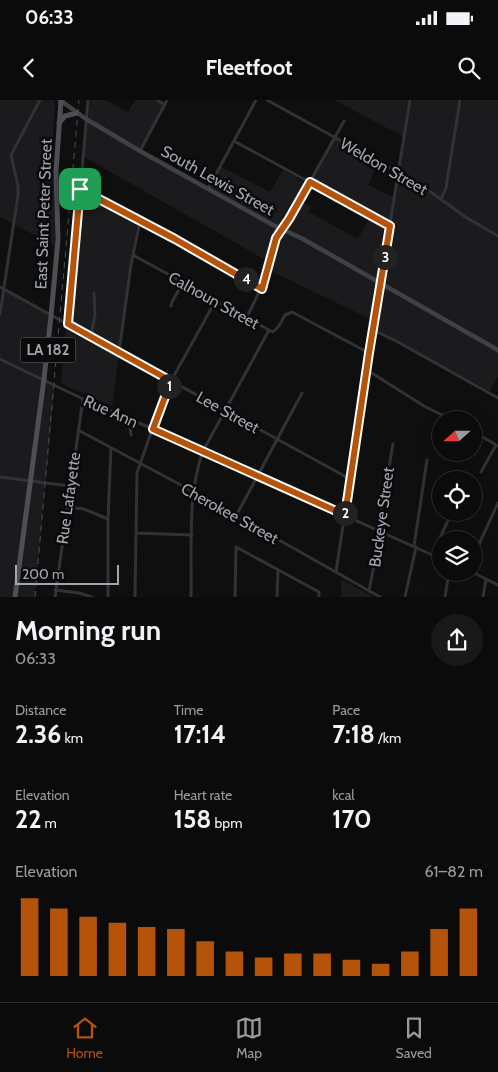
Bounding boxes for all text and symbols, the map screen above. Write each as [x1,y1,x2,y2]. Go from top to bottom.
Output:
text: 06:33 [25,6,74,29]
icon: back [15,54,43,82]
text: Fleetfoot [205,54,293,81]
icon: search [455,54,483,82]
street label: Weldon Street [337,134,431,199]
street label: East Saint Peter Street [31,138,56,290]
street label: South Lewis Street [158,141,278,220]
pin [59,168,101,210]
icon: arrive [66,175,94,203]
pin: 3 [372,244,398,270]
text: 3 [382,248,389,266]
pin: 4 [234,266,258,292]
street label: Calhoun Street [165,268,263,333]
text: 4 [242,270,251,288]
road number: LA 182 [20,338,76,362]
pin: 1 [156,374,182,398]
text: 1 [167,377,172,395]
street label: Lee Street [193,387,263,438]
street label: Rue Ann [81,391,141,432]
north arrow [432,411,482,461]
map controls [432,411,482,581]
street label: Rue Lafayette [53,451,84,545]
street label: Buckeye Street [365,465,398,568]
button: locate [432,471,482,521]
street label: Cherokee Street [178,479,282,548]
pin: 2 [332,500,358,526]
text: 2 [342,504,349,522]
button: layers [432,531,482,581]
scale bar [15,562,119,585]
text: 200 m [22,565,64,583]
text: Morning run [15,613,161,647]
button: share [431,614,483,666]
text: 06:33 [15,649,56,668]
text: Distance [15,701,67,719]
text: Time [174,701,203,719]
text: Pace [332,701,360,719]
text: 2.36 [15,719,61,749]
text: 17:14 [174,719,226,749]
text: 7:18 [332,719,375,749]
text: km [61,729,83,747]
text: /km [375,729,401,747]
text: Elevation [15,786,70,804]
text: Heart rate [174,786,232,804]
text: kcal [332,786,355,804]
text: 22 [15,804,41,834]
text: 158 [174,804,211,834]
text: 170 [332,804,372,834]
text: m [41,814,57,832]
text: bpm [211,814,242,832]
text: Elevation [15,862,78,881]
text: 61–82 m [424,862,483,881]
tab: Home [66,1014,103,1062]
tab: Map [235,1014,263,1062]
tab: Saved [396,1014,432,1062]

